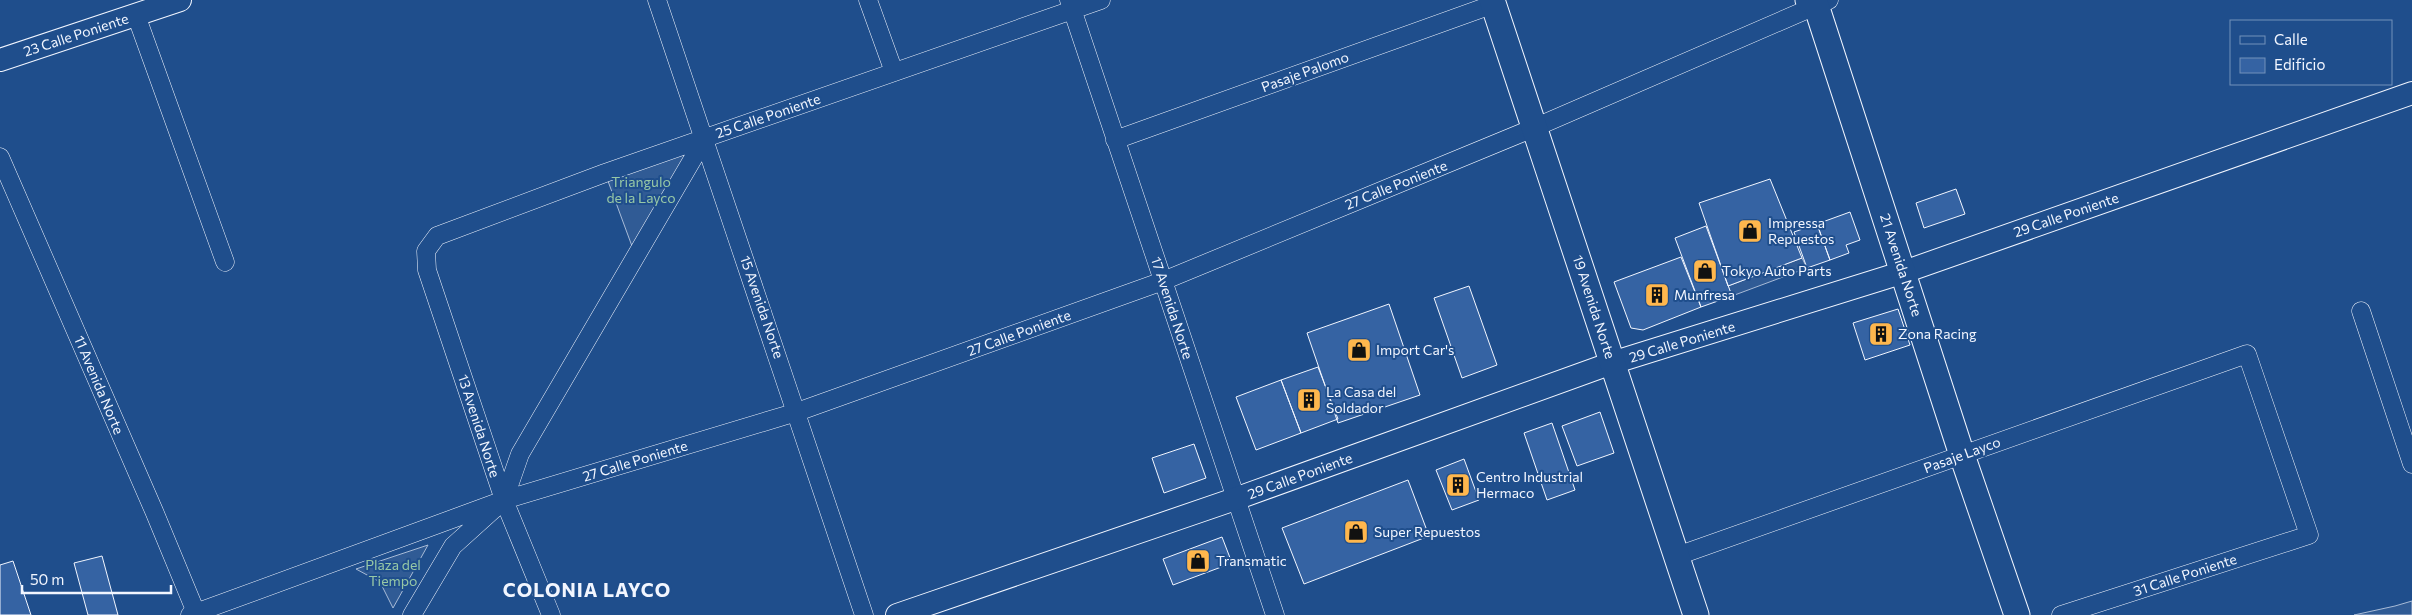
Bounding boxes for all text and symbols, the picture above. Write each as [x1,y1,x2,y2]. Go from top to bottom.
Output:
street label: 23 Calle Poniente [21,10,131,60]
legend [2230,20,2392,85]
text: Calle [2274,30,2308,48]
street label: Pasaje Palomo [1259,48,1351,95]
text: Edificio [2274,55,2325,73]
street label: 25 Calle Poniente [713,90,822,141]
street label: 27 Calle Poniente [1342,156,1449,213]
park label: Triangulo de la Layco [606,173,676,206]
street label: 29 Calle Poniente [2011,189,2121,240]
street label: 21 Avenida Norte [1877,211,1926,318]
place label: Impressa Repuestos [1768,214,1834,247]
shop icon: Impressa Repuestos [1737,218,1763,244]
street label: 15 Avenida Norte [737,253,788,360]
street label: 19 Avenida Norte [1570,253,1619,361]
street label: 17 Avenida Norte [1148,254,1197,361]
shop icon: Tokyo Auto Parts [1692,258,1718,284]
place label: Tokyo Auto Parts [1722,262,1832,279]
building icon: Munfresa [1644,282,1670,308]
place label: Munfresa [1674,286,1735,303]
street label: 27 Calle Poniente [965,306,1073,359]
street label: 29 Calle Poniente [1627,317,1737,366]
building icon: Zona Racing [1868,321,1894,347]
place label: Zona Racing [1898,325,1977,342]
street label: 11 Avenida Norte [71,333,128,437]
shop icon: Import Car's [1346,337,1372,363]
place label: Import Car's [1376,341,1455,358]
street label: 13 Avenida Norte [455,372,504,480]
place label: La Casa del Soldador [1326,383,1396,416]
building icon: La Casa del Soldador [1296,387,1322,413]
street label: Pasaje Layco [1921,433,2003,476]
street label: 27 Calle Poniente [580,436,689,485]
street label: 29 Calle Poniente [1245,449,1354,502]
place label: Centro Industrial Hermaco [1476,468,1583,501]
building icon: Centro Industrial Hermaco [1445,472,1471,498]
shop icon: Super Repuestos [1343,519,1369,545]
place label: Super Repuestos [1374,523,1480,540]
shop icon: Transmatic [1185,548,1211,574]
street label: 31 Calle Poniente [2131,550,2239,599]
place label: Transmatic [1216,552,1287,569]
park label: Plaza del Tiempo [365,556,421,589]
scale bar [22,562,171,594]
text: 50 m [30,570,64,588]
district label: COLONIA LAYCO [503,578,671,601]

